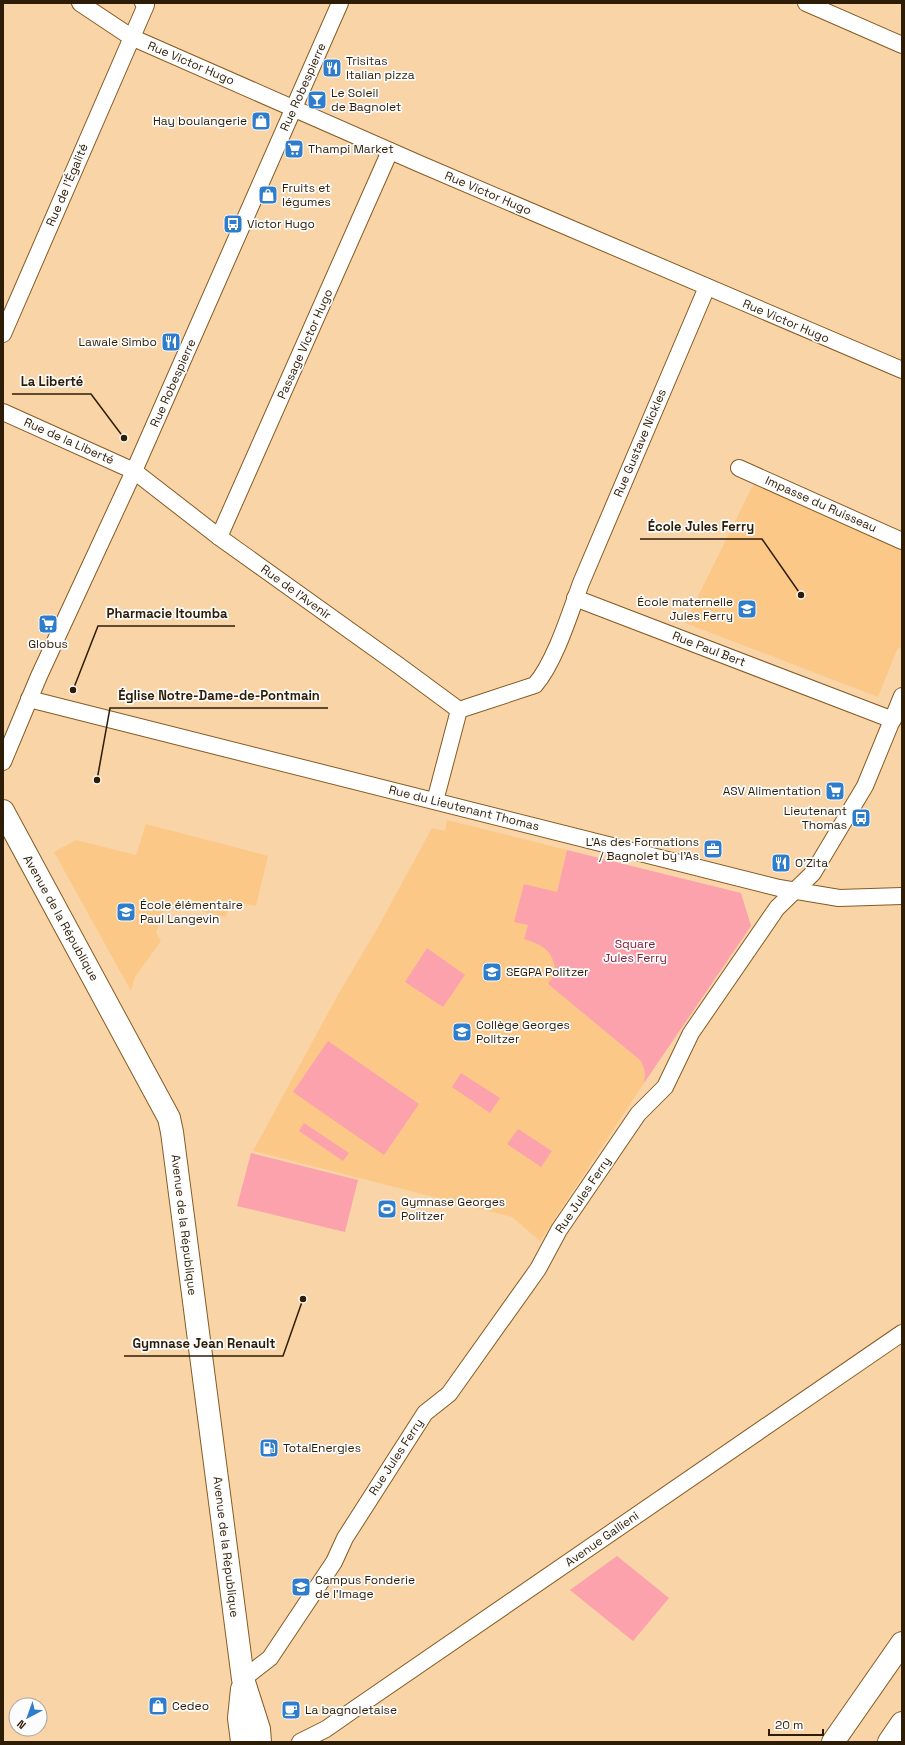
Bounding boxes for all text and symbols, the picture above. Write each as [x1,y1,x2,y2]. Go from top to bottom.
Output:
street label: Rue Victor Hugo [145,37,237,89]
street label: Rue Robespierre [276,40,330,134]
place label: Trisitas Italian pizza [346,53,415,83]
restaurant icon: Trisitas Italian pizza [321,57,343,79]
place label: Le Soleil de Bagnolet [331,85,401,115]
bar icon: Le Soleil de Bagnolet [306,89,328,111]
shop icon: Hay boulangerie [250,110,272,132]
place label: Hay boulangerie [153,113,247,129]
supermarket icon: Thampi Market [283,138,305,160]
street label: Rue de l'Égalité [42,141,92,229]
place label: Thampi Market [308,141,394,157]
street label: Rue Victor Hugo [442,167,534,219]
place label: Fruits et légumes [282,180,331,210]
shop icon: Fruits et légumes [257,184,279,206]
bus stop icon: Victor Hugo [222,213,244,235]
place label: Victor Hugo [247,216,315,232]
street label: Passage Victor Hugo [273,286,337,402]
street label: Rue Victor Hugo [740,295,832,347]
restaurant icon: Lawale Simbo [160,331,182,353]
place label: Lawale Simbo [78,334,157,350]
street label: Rue Robespierre [146,336,200,430]
callout: La Liberté [12,369,91,394]
text: La Liberté [21,373,83,390]
street label: Rue Gustave Nickles [610,387,670,499]
street label: Rue de la Liberté [21,414,117,468]
street label: Impasse du Ruisseau [763,472,879,536]
callout: École Jules Ferry [640,514,762,539]
text: École Jules Ferry [648,518,754,535]
street label: Rue de l'Avenir [258,561,335,623]
place label: École maternelle Jules Ferry [637,594,733,624]
school or university icon: École maternelle Jules Ferry [736,598,758,620]
callout: Pharmacie Itoumba [98,601,235,626]
text: Pharmacie Itoumba [107,605,228,622]
supermarket icon: Globus [37,613,59,635]
street label: Rue Paul Bert [670,628,748,670]
place label: Globus [28,636,68,652]
callout: Église Notre-Dame-de-Pontmain [110,683,328,708]
text: Église Notre-Dame-de-Pontmain [118,687,320,704]
supermarket icon: ASV Alimentation [824,780,846,802]
street label: Rue du Lieutenant Thomas [387,782,541,834]
place label: ASV Alimentation [723,783,821,799]
place label: Lieutenant Thomas [784,803,847,833]
bus stop icon: Lieutenant Thomas [850,807,872,829]
place label: L'As des Formations / Bagnolet by l'As [586,834,699,864]
office icon: L'As des Formations / Bagnolet by l'As [702,838,724,860]
street label: Avenue de la République [20,852,102,984]
restaurant icon: O'Zita [770,852,792,874]
place label: O'Zita [795,855,828,871]
place label: École élémentaire Paul Langevin [140,897,243,927]
school or university icon: École élémentaire Paul Langevin [115,901,137,923]
park label: Square Jules Ferry [603,936,667,966]
school or university icon: SEGPA Politzer [481,961,503,983]
place label: SEGPA Politzer [506,964,589,980]
place label: Collège Georges Politzer [476,1017,570,1047]
school or university icon: Collège Georges Politzer [451,1021,473,1043]
street label: Avenue de la République [167,1154,201,1296]
street label: Rue Jules Ferry [552,1154,614,1236]
place label: Gymnase Georges Politzer [401,1194,505,1224]
sports icon: Gymnase Georges Politzer [376,1198,398,1220]
callout: Gymnase Jean Renault [124,1331,283,1356]
text: Gymnase Jean Renault [132,1335,276,1352]
street label: Rue Jules Ferry [365,1415,427,1499]
fuel station icon: TotalEnergies [258,1437,280,1459]
place label: TotalEnergies [283,1440,361,1456]
street label: Avenue de la République [209,1476,243,1618]
street label: Avenue Gallieni [562,1508,642,1570]
place label: Campus Fonderie de l'Image [315,1572,415,1602]
school or university icon: Campus Fonderie de l'Image [290,1576,312,1598]
shop icon: Cedeo [147,1695,169,1717]
north arrow [8,1697,48,1737]
place label: Cedeo [172,1698,209,1714]
cafe icon: La bagnoletaise [280,1699,302,1721]
place label: La bagnoletaise [305,1702,397,1718]
scale bar [769,1711,823,1737]
text: N [14,1717,29,1732]
text: 20 m [775,1717,803,1733]

